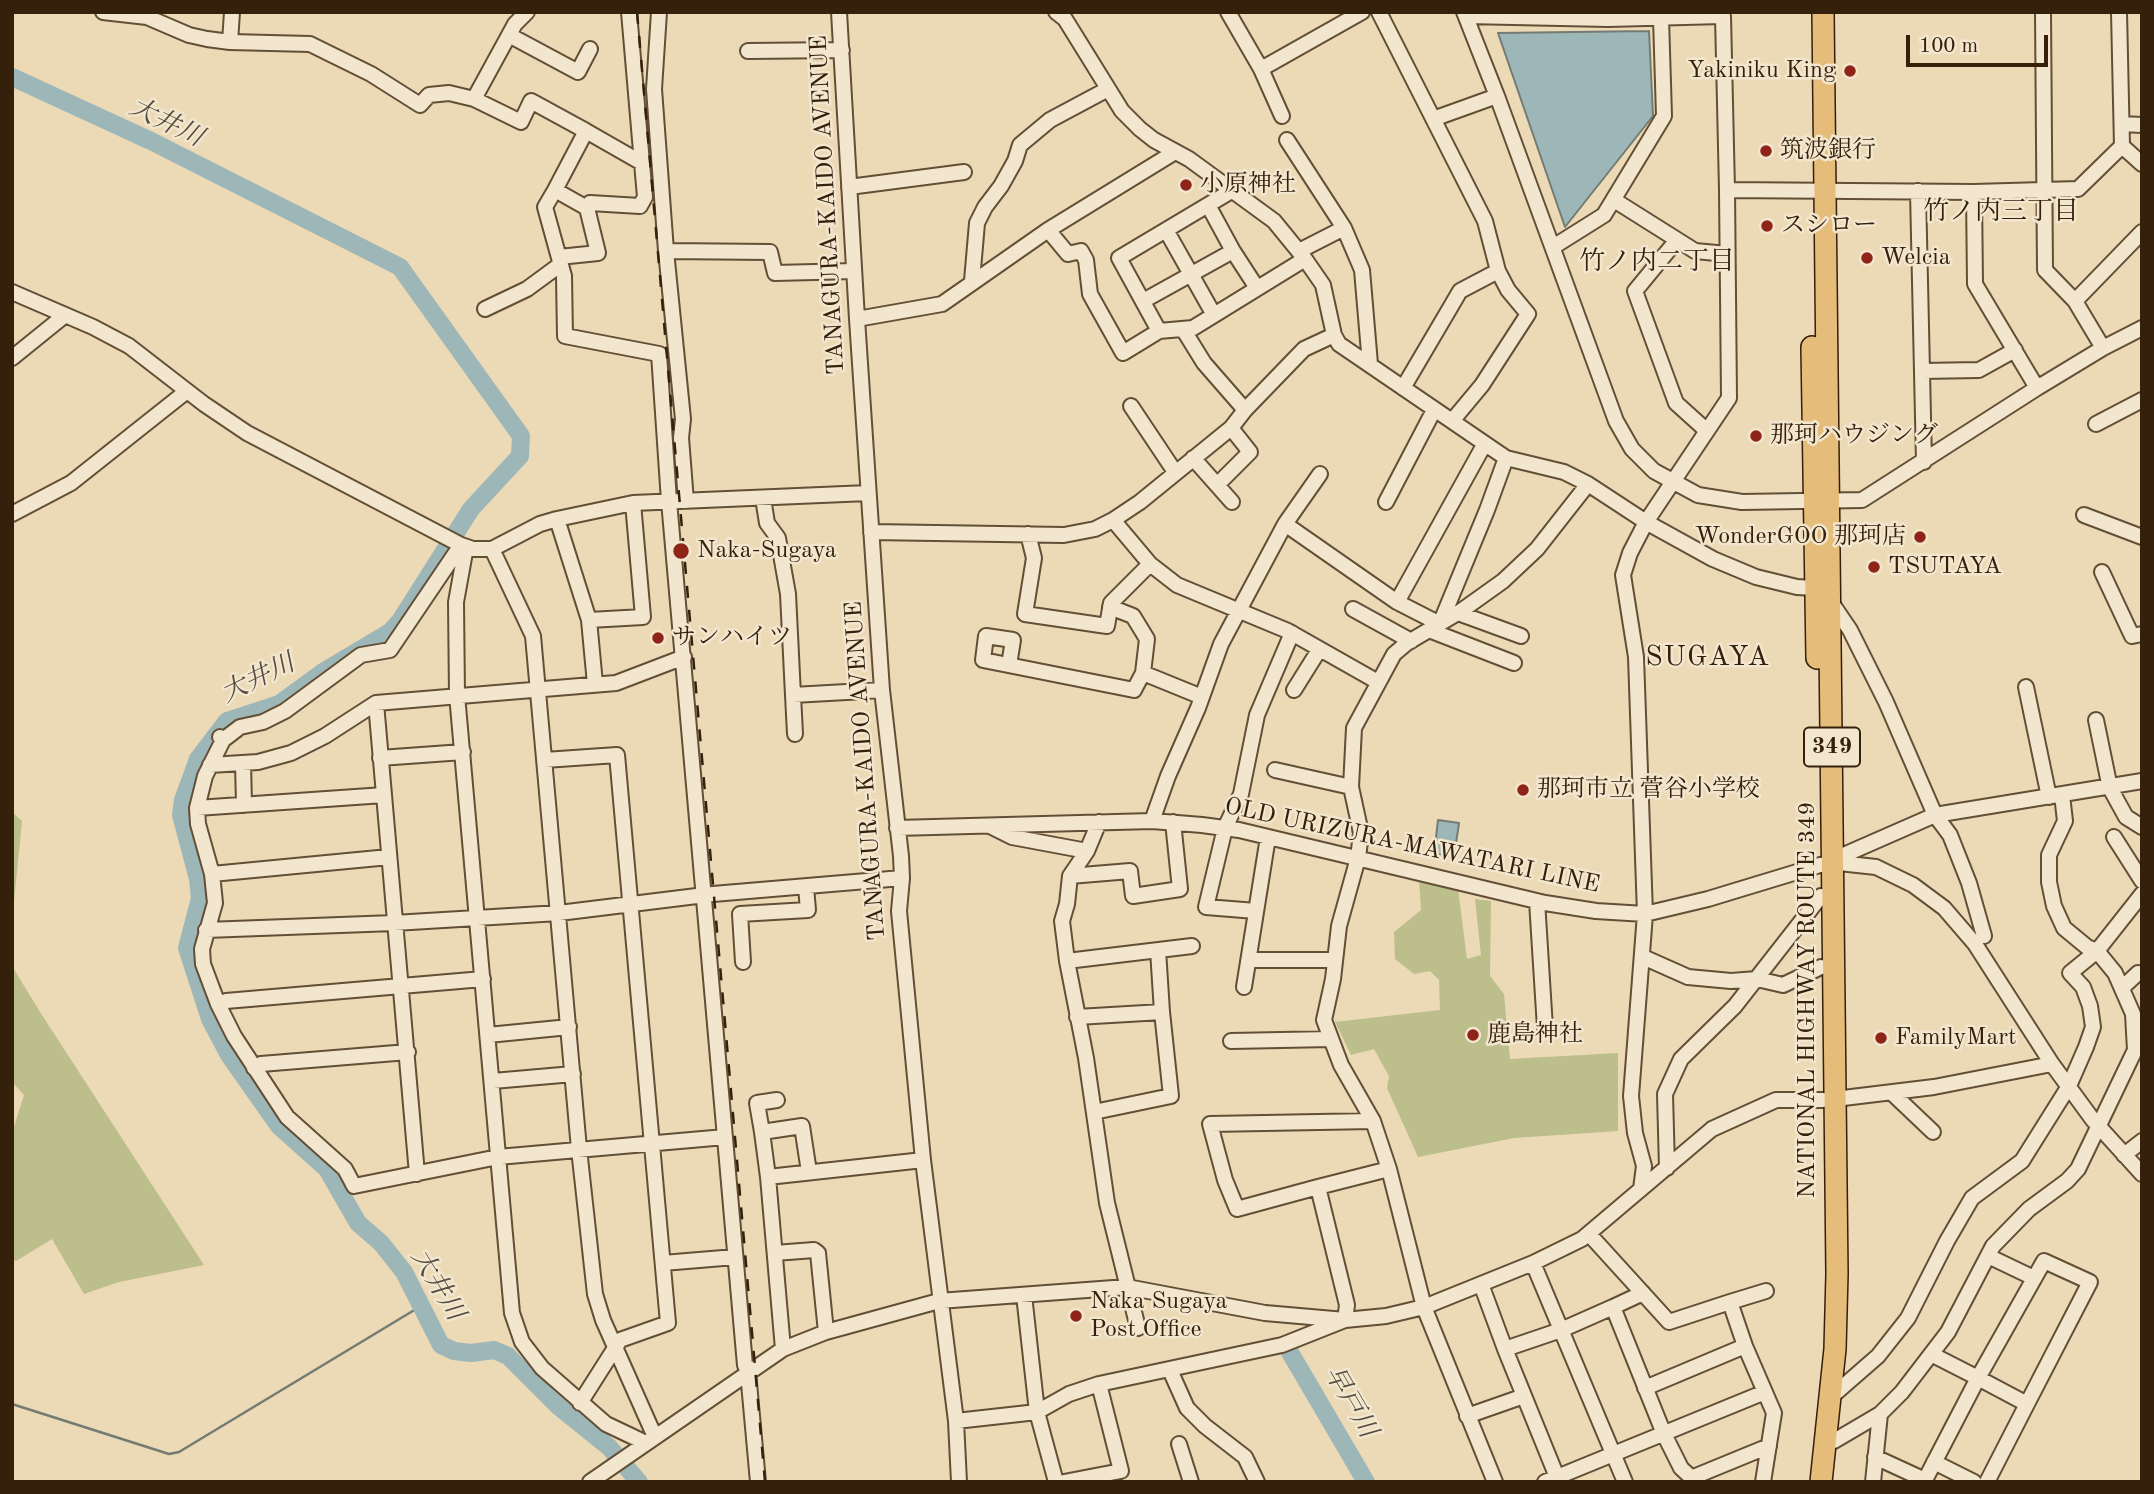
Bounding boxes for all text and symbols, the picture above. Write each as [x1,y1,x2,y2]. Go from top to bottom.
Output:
scale bar [1909,21,2051,65]
street label: TANAGURA-KAIDO AVENUE [805,34,851,376]
text: 100 m [1919,36,1978,57]
place label: Yakiniku King [1687,57,1836,85]
marker: Yakiniku King [1842,63,1858,79]
water label: 大井川 [124,92,208,154]
place label: 筑波銀行 [1780,137,1876,165]
marker: 筑波銀行 [1758,143,1774,159]
place label: 小原神社 [1200,171,1296,199]
marker: 小原神社 [1178,177,1194,193]
district label: 竹ノ内三丁目 [1923,196,2079,228]
place label: スシロー [1781,212,1877,240]
marker: スシロー [1759,218,1775,234]
place label: Welcia [1881,244,1951,272]
district label: 竹ノ内二丁目 [1579,246,1735,278]
marker: Welcia [1859,250,1875,266]
place label: 那珂ハウジング [1770,422,1938,450]
marker: 那珂ハウジング [1748,428,1764,444]
place label: WonderGOO 那珂店 [1695,523,1906,551]
marker: WonderGOO 那珂店 [1912,529,1928,545]
place label: Naka-Sugaya [697,537,836,565]
marker: Naka-Sugaya [671,541,691,561]
place label: TSUTAYA [1888,553,2002,581]
marker: TSUTAYA [1866,559,1882,575]
street label: TANAGURA-KAIDO AVENUE [840,600,892,942]
place label: サンハイツ [672,624,792,652]
marker: サンハイツ [650,630,666,646]
district label: SUGAYA [1646,641,1770,675]
water label: 大井川 [216,648,300,710]
road number: 349 [1804,727,1860,766]
place label: 那珂市立 菅谷小学校 [1537,776,1760,804]
marker: 那珂市立 菅谷小学校 [1515,782,1531,798]
street label: OLD URIZURA-MAWATARI LINE [1222,792,1602,900]
street label: NATIONAL HIGHWAY ROUTE 349 [1794,802,1822,1198]
place label: 鹿島神社 [1487,1021,1583,1049]
place label: FamilyMart [1895,1024,2016,1052]
marker: 鹿島神社 [1465,1027,1481,1043]
marker: FamilyMart [1873,1030,1889,1046]
water label: 大井川 [404,1244,470,1326]
place label: Naka Sugaya Post Office [1090,1288,1227,1344]
marker: Naka Sugaya Post Office [1068,1308,1084,1324]
water label: 早戸川 [1317,1360,1383,1444]

